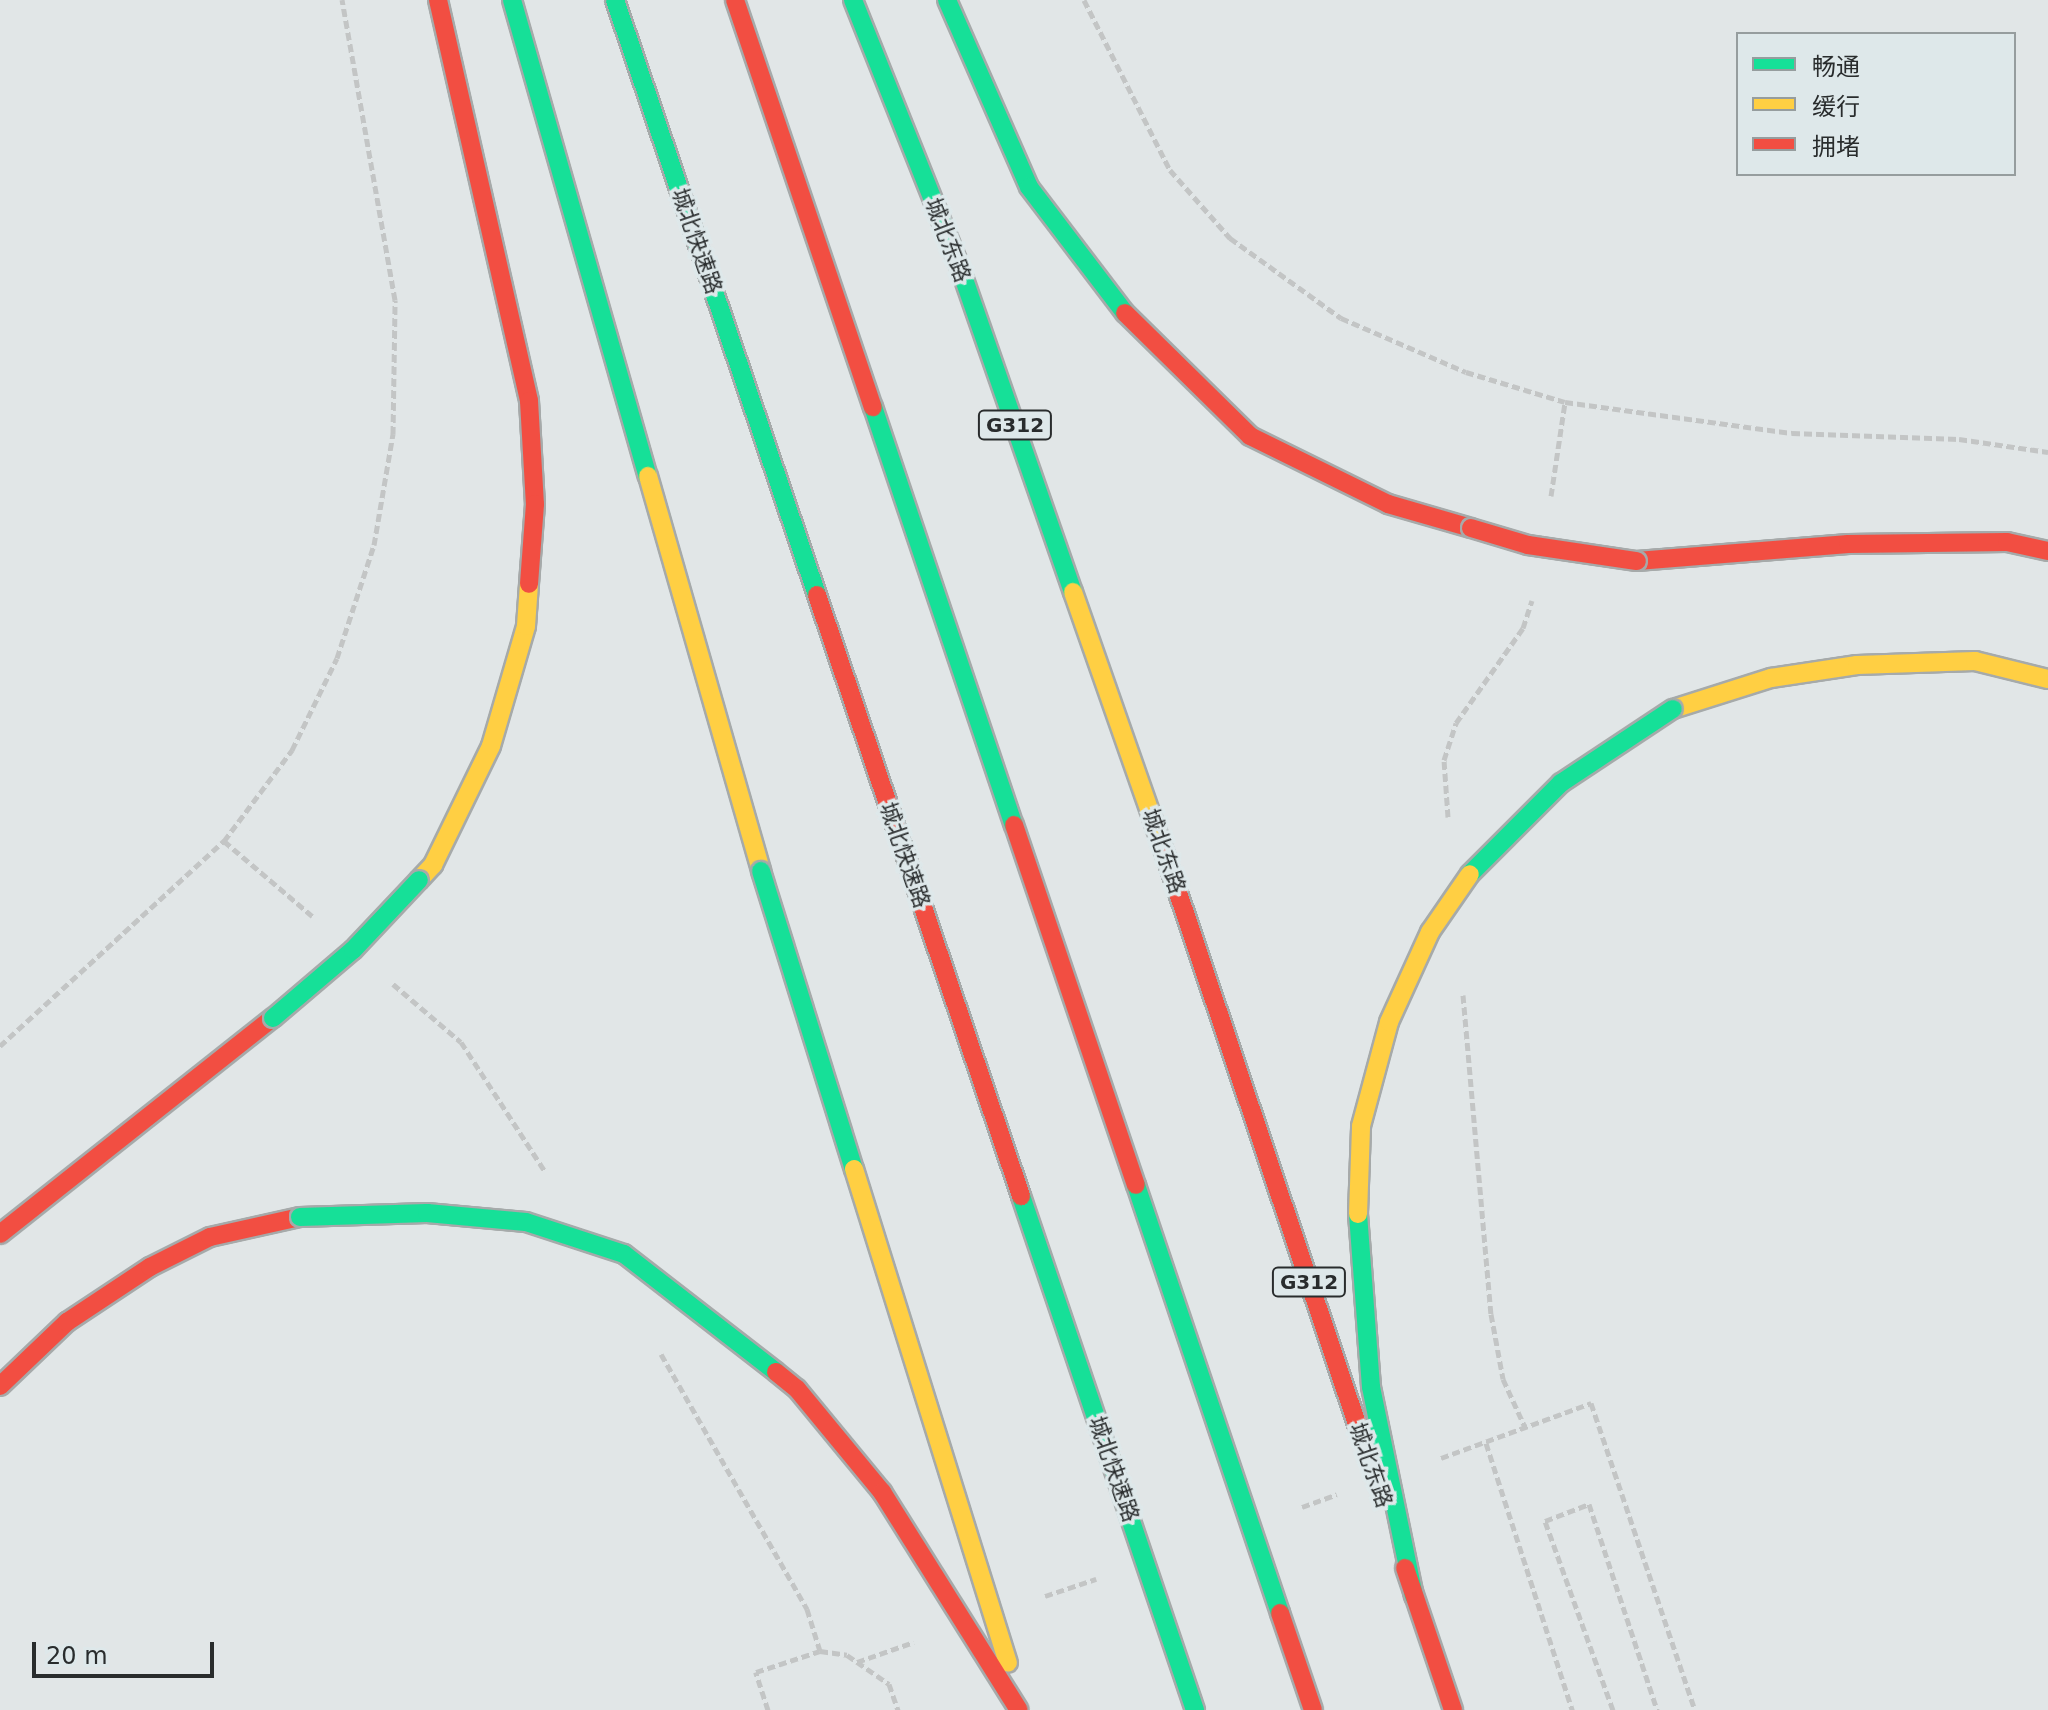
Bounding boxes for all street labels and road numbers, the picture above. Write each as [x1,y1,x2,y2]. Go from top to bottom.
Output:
street label: 城北快速路 [667,185,727,297]
street label: 城北东路 [920,194,976,286]
road number: G312 [977,409,1053,441]
street label: 城北快速路 [875,799,935,911]
street label: 城北东路 [1137,805,1191,897]
road number: G312 [1271,1266,1347,1298]
street label: 城北快速路 [1084,1413,1144,1525]
street label: 城北东路 [1344,1419,1398,1511]

